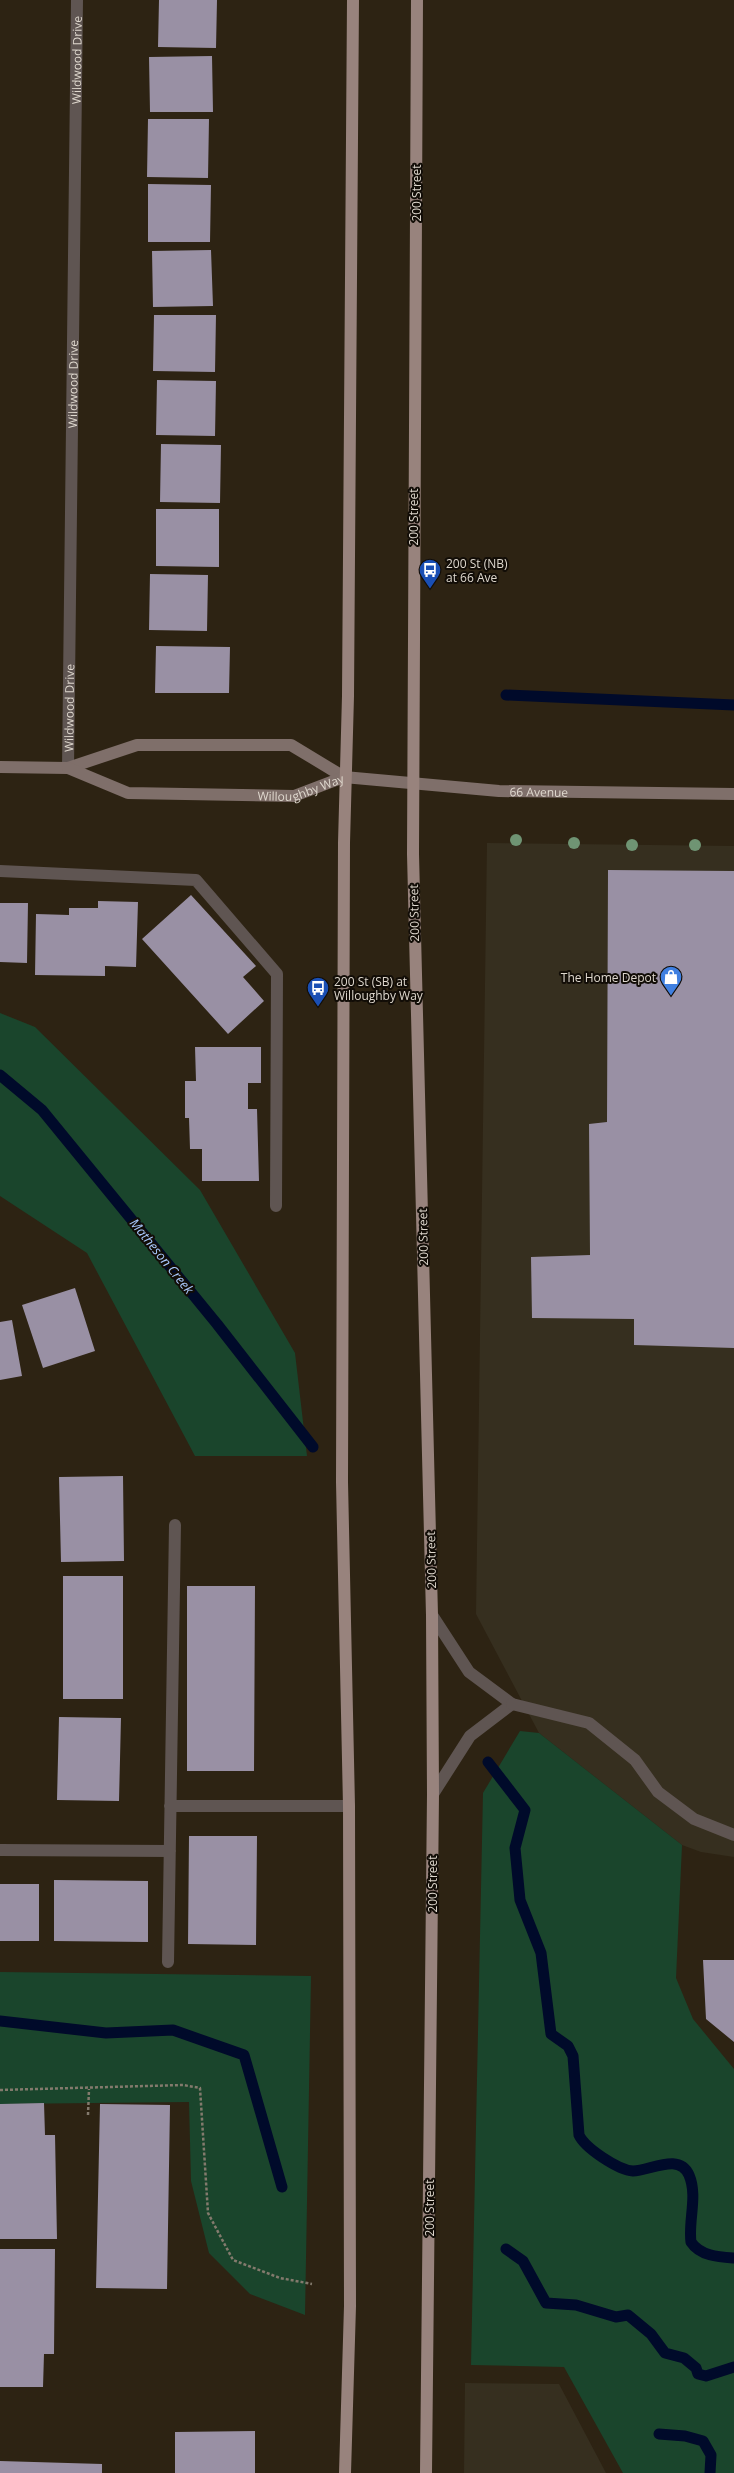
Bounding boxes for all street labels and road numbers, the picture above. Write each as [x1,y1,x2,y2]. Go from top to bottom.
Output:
street label: Wildwood Drive [67,16,85,104]
street label: 200 Street [408,164,425,222]
street label: Wildwood Drive [63,340,82,428]
street label: 200 Street [405,488,422,546]
street label: Wildwood Drive [60,664,78,752]
street label: Willoughby Way [257,769,347,805]
street label: 66 Avenue [509,783,569,800]
street label: 200 Street [405,884,423,942]
street label: 200 Street [414,1208,432,1266]
street label: 200 Street [422,1531,440,1589]
street label: 200 Street [424,1855,441,1913]
street label: 200 Street [421,2179,438,2237]

